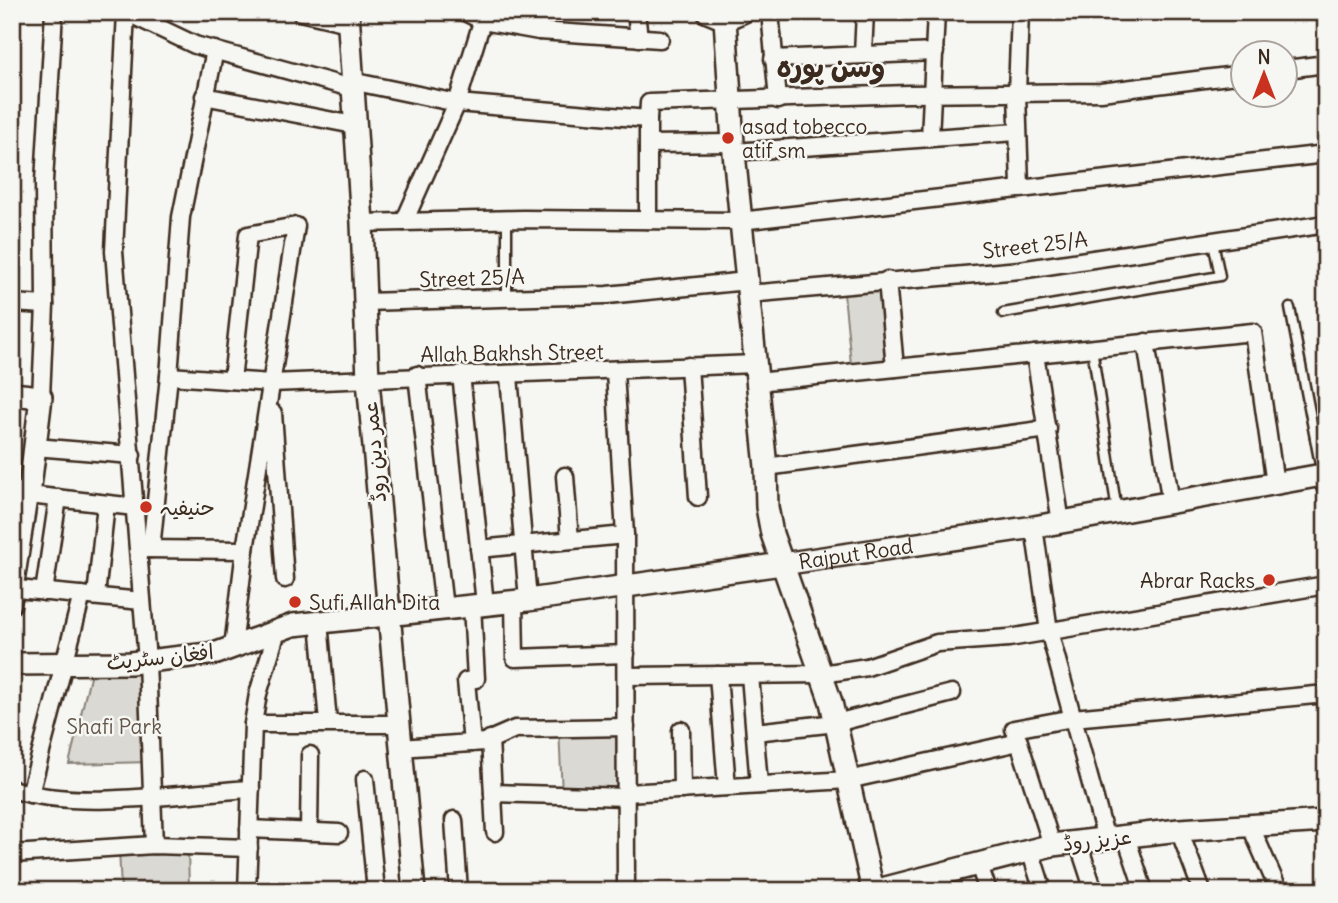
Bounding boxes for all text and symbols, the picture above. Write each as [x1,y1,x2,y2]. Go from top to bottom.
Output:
north arrow [1230,38,1300,108]
text: N [1257,45,1271,69]
district label: وسن پورہ [777,49,885,85]
place label: asad tobecco atif sm [742,113,867,164]
marker: asad tobecco atif sm [720,130,736,146]
street label: Street 25/A [981,225,1089,265]
street label: Street 25/A [419,263,525,293]
street label: Allah Bakhsh Street [420,338,604,368]
street label: عمر دین روڈ [356,400,392,504]
place label: حنیفیہ [160,494,215,521]
marker: حنیفیہ [138,499,154,515]
street label: Rajput Road [797,531,915,575]
place label: Abrar Racks [1140,567,1255,594]
marker: Abrar Racks [1261,572,1277,588]
place label: Sufi Allah Dita [309,589,440,616]
marker: Sufi Allah Dita [287,594,303,610]
street label: افغان سٹریٹ [105,638,215,676]
park label: Shafi Park [66,713,162,740]
street label: عزیز روڈ [1061,823,1133,857]

